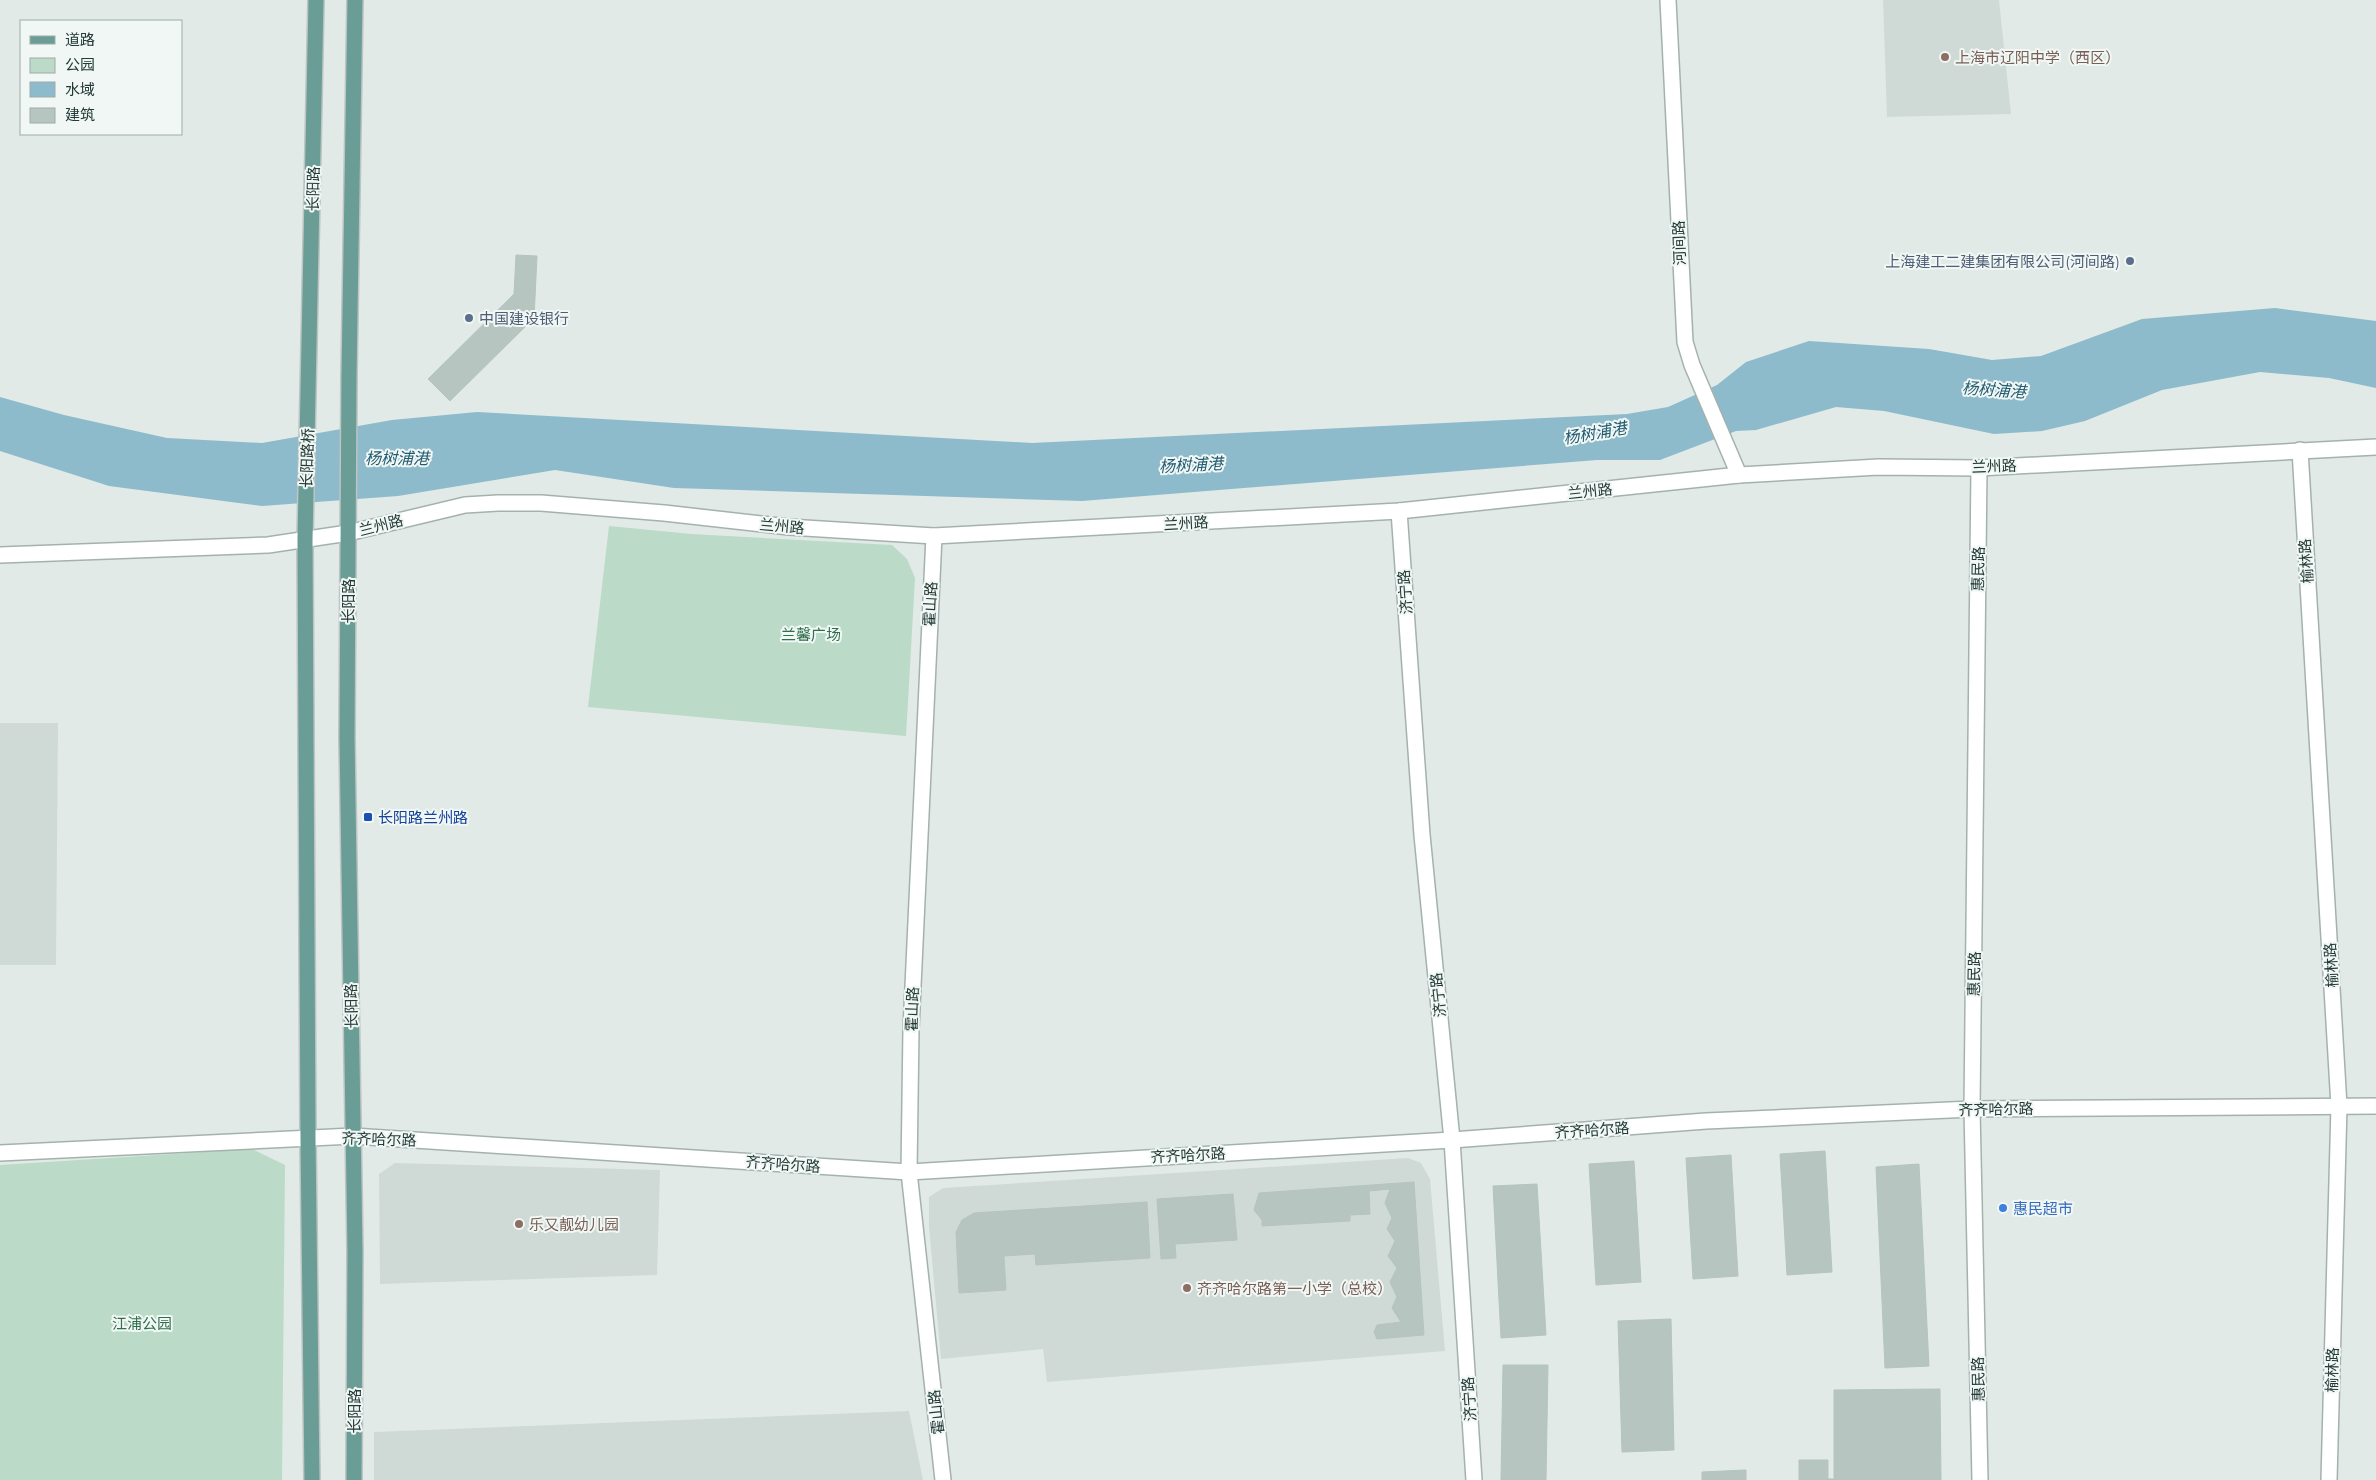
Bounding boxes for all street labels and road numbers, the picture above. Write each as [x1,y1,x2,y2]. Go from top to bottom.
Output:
street label: 长阳路 [303,166,323,212]
street label: 河间路 [1669,220,1689,266]
street label: 长阳路桥 [296,428,318,488]
street label: 兰州路 [1971,456,2017,476]
street label: 兰州路 [1567,479,1613,503]
street label: 兰州路 [357,510,405,540]
street label: 兰州路 [1163,512,1209,534]
street label: 兰州路 [759,515,805,537]
street label: 榆林路 [2295,538,2317,584]
street label: 惠民路 [1968,546,1988,592]
street label: 济宁路 [1394,569,1416,615]
street label: 长阳路 [339,578,358,624]
street label: 霍山路 [919,581,941,627]
street label: 榆林路 [2320,942,2342,988]
street label: 惠民路 [1964,951,1984,997]
street label: 济宁路 [1426,972,1450,1018]
street label: 长阳路 [341,983,361,1029]
street label: 霍山路 [902,986,922,1032]
street label: 齐齐哈尔路 [1958,1099,2034,1119]
street label: 齐齐哈尔路 [1554,1118,1630,1142]
street label: 齐齐哈尔路 [341,1128,417,1150]
street label: 齐齐哈尔路 [1150,1144,1226,1166]
street label: 齐齐哈尔路 [745,1152,821,1176]
street label: 榆林路 [2322,1347,2342,1393]
street label: 惠民路 [1968,1356,1988,1402]
street label: 济宁路 [1458,1376,1480,1422]
street label: 长阳路 [345,1388,364,1434]
street label: 霍山路 [924,1389,948,1435]

